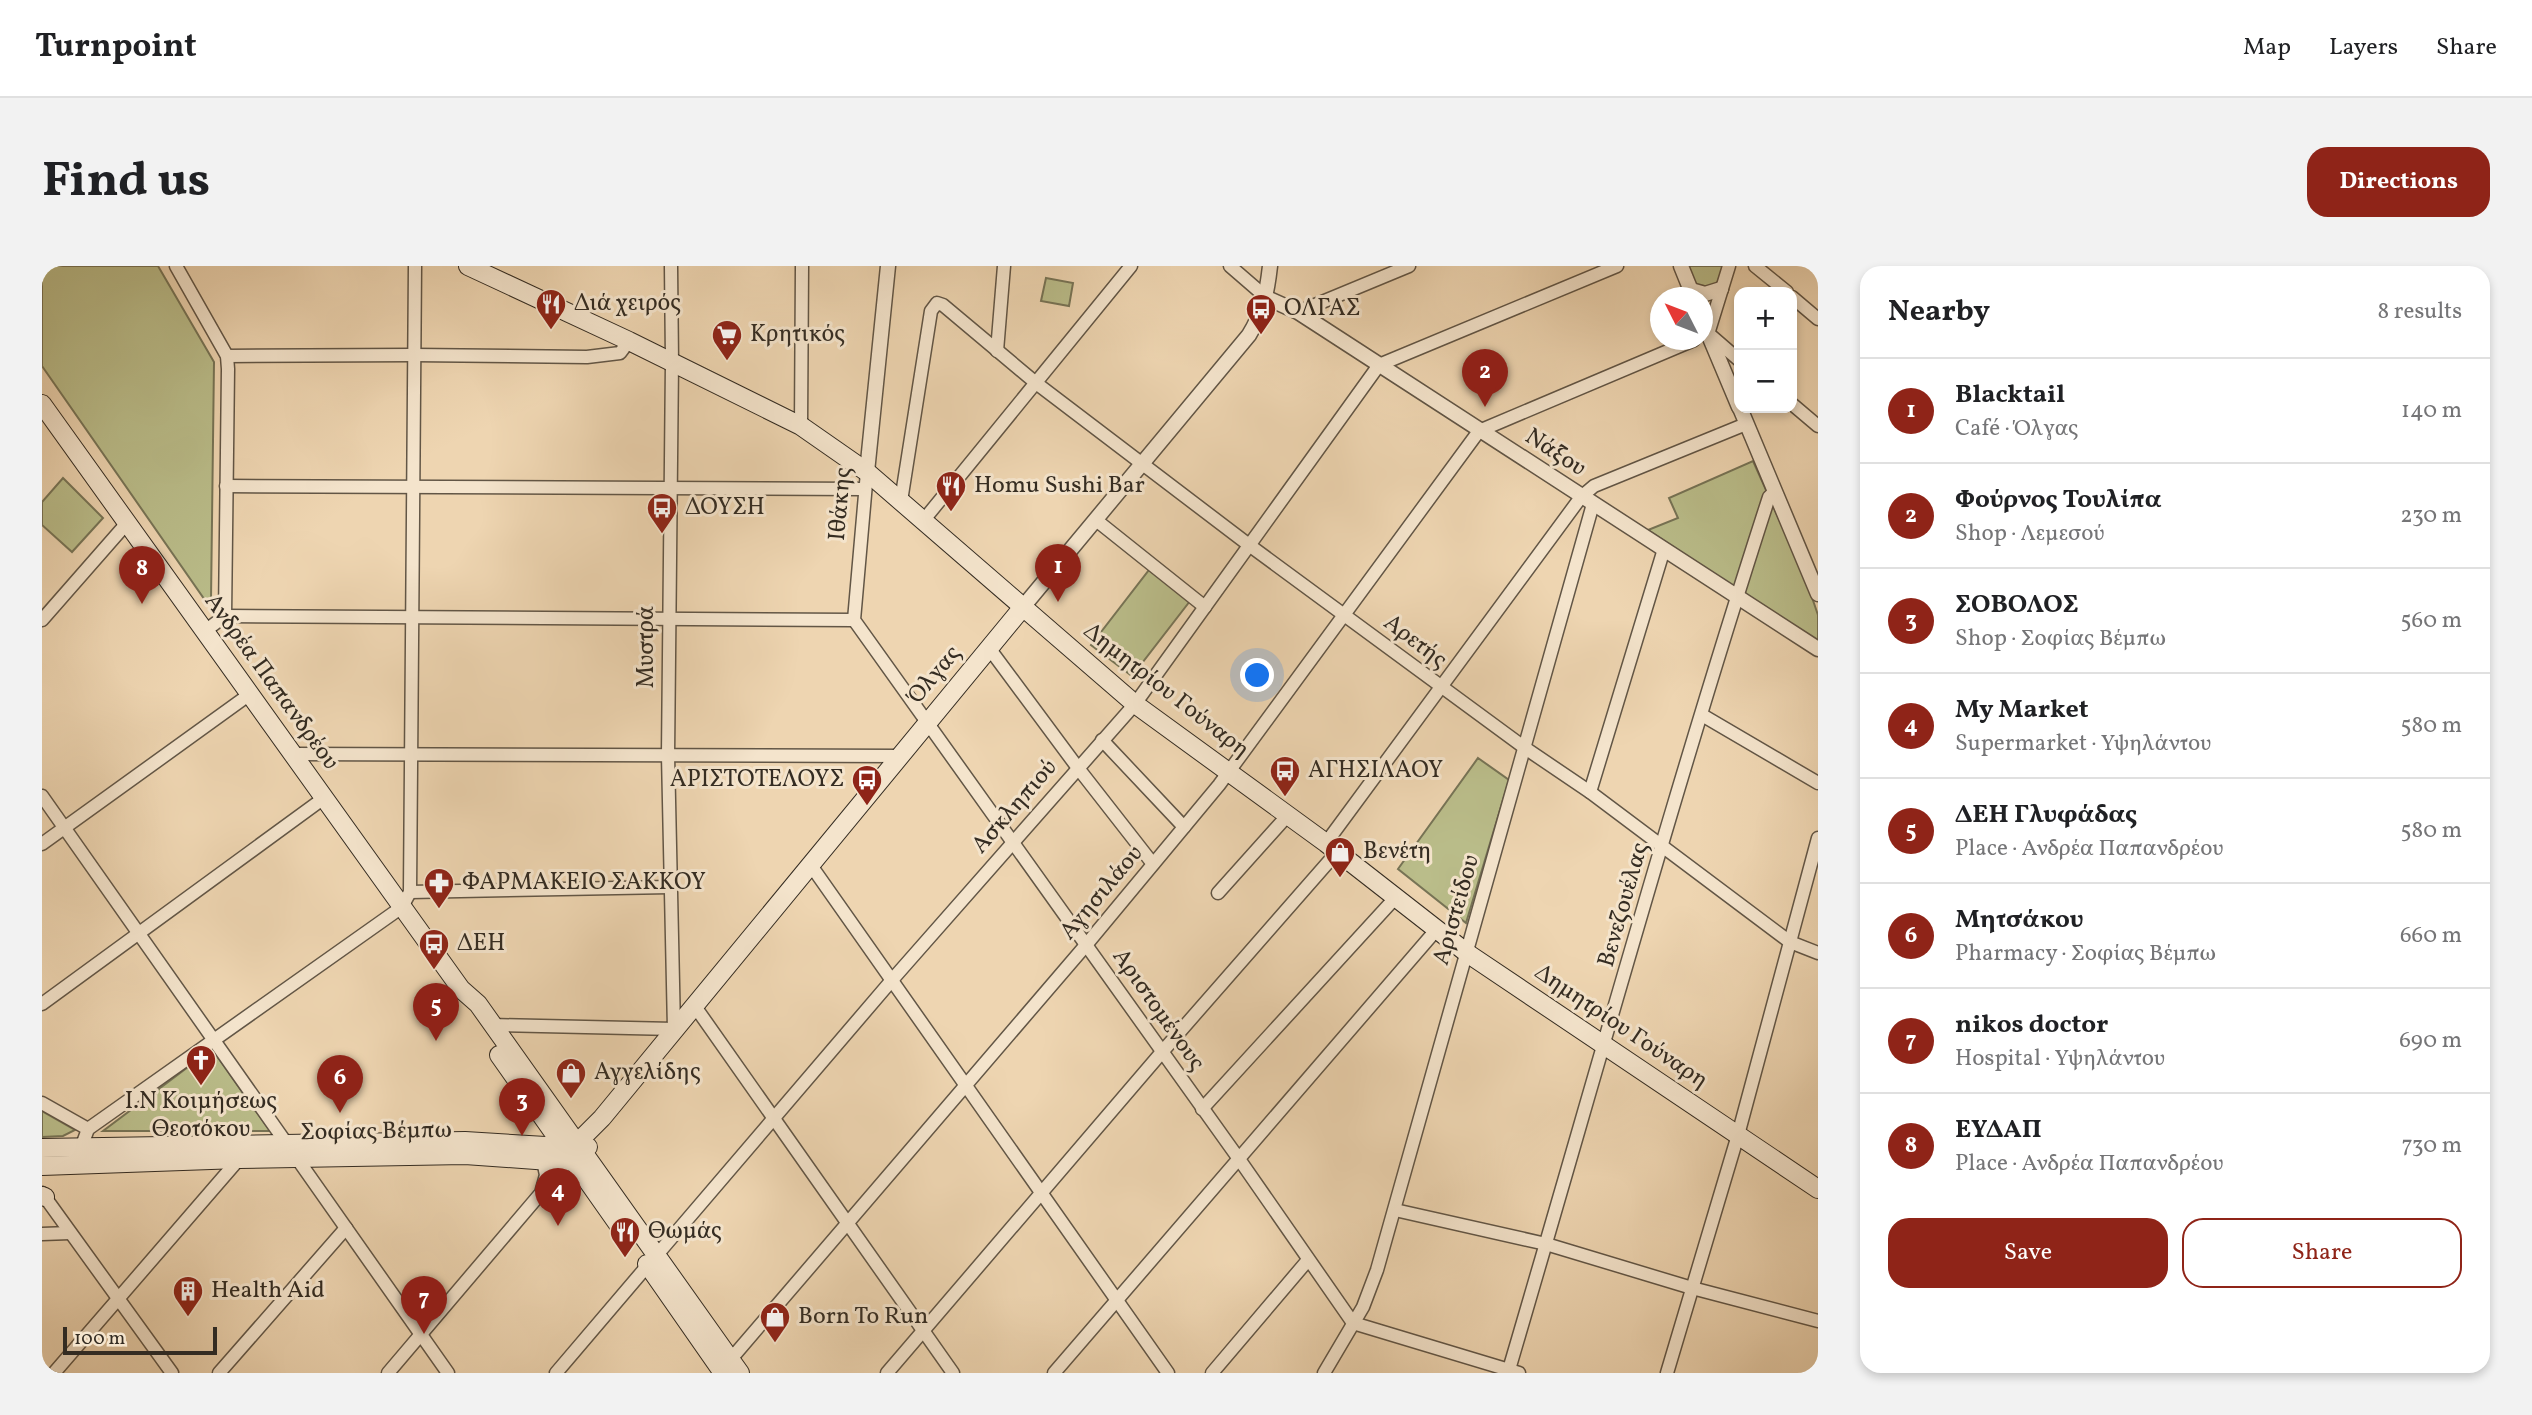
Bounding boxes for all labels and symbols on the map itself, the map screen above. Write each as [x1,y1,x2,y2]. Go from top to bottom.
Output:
restaurant icon: Διά χειρός [534,287,568,331]
place label: Διά χειρός [574,287,681,321]
north arrow [1650,287,1713,350]
bus stop icon: ΟΛΓΑΣ [1244,292,1278,336]
place label: ΟΛΓΑΣ [1284,292,1360,326]
supermarket icon: Κρητικός [710,318,744,362]
place label: Κρητικός [750,318,845,352]
pin: 2 [1462,349,1508,407]
street label: Νάξου [1518,421,1592,485]
street label: Ιθάκης [821,466,861,542]
restaurant icon: Homu Sushi Bar [934,469,968,513]
place label: Homu Sushi Bar [974,469,1145,503]
bus stop icon: ΔΟΥΣΗ [645,491,679,535]
place label: ΔΟΥΣΗ [685,491,765,525]
pin: 1 [1035,544,1081,602]
pin: 8 [119,546,165,604]
street label: Ανδρέα Παπανδρέου [195,587,347,777]
street label: Μυστρά [630,606,664,688]
street label: Αρετής [1376,607,1454,677]
street label: Δημητρίου Γούναρη [1076,615,1256,767]
street label: Όλγας [899,638,970,713]
your location [1240,658,1274,692]
street label: Ασκληπιού [964,752,1066,862]
bus stop icon: ΑΓΗΣΙΛΑΟΥ [1268,754,1302,798]
place label: ΑΓΗΣΙΛΑΟΥ [1308,754,1443,788]
place label: ΑΡΙΣΤΟΤΕΛΟΥΣ [670,763,844,797]
bus stop icon: ΑΡΙΣΤΟΤΕΛΟΥΣ [850,763,884,807]
shop icon: Βενέτη [1323,835,1357,879]
place label: Βενέτη [1363,835,1431,869]
street label: Αγησιλάου [1052,838,1152,948]
street label: Βενεζουέλας [1590,839,1658,971]
street label: Αριστείδου [1425,851,1489,969]
pharmacy icon: ΦΑΡΜΑΚΕΙΟ ΣΑΚΚΟΥ [422,866,456,910]
place label: ΦΑΡΜΑΚΕΙΟ ΣΑΚΚΟΥ [462,866,706,900]
bus stop icon: ΔΕΗ [417,927,451,971]
place label: ΔΕΗ [457,927,505,961]
street label: Αριστομένους [1103,942,1213,1078]
street label: Δημητρίου Γούναρη [1527,956,1715,1098]
pin: 5 [413,983,459,1041]
church icon: Ι.Ν Κοιμήσεως Θεοτόκου [184,1043,218,1087]
pin: 6 [317,1055,363,1113]
shop icon: Αγγελίδης [554,1056,588,1100]
place label: Αγγελίδης [594,1056,701,1090]
pin: 3 [499,1078,545,1136]
place label: Ι.Ν Κοιμήσεως Θεοτόκου [125,1085,277,1147]
street label: Σοφίας Βέμπω [300,1114,452,1150]
pin: 4 [535,1168,581,1226]
restaurant icon: Θωμάς [608,1215,642,1259]
place label: Θωμάς [648,1215,722,1249]
building icon: Health Aid [171,1274,205,1318]
place label: Health Aid [211,1274,325,1308]
pin: 7 [401,1276,447,1334]
shop icon: Born To Run [758,1300,792,1344]
place label: Born To Run [798,1300,928,1334]
scale bar [63,1324,217,1356]

